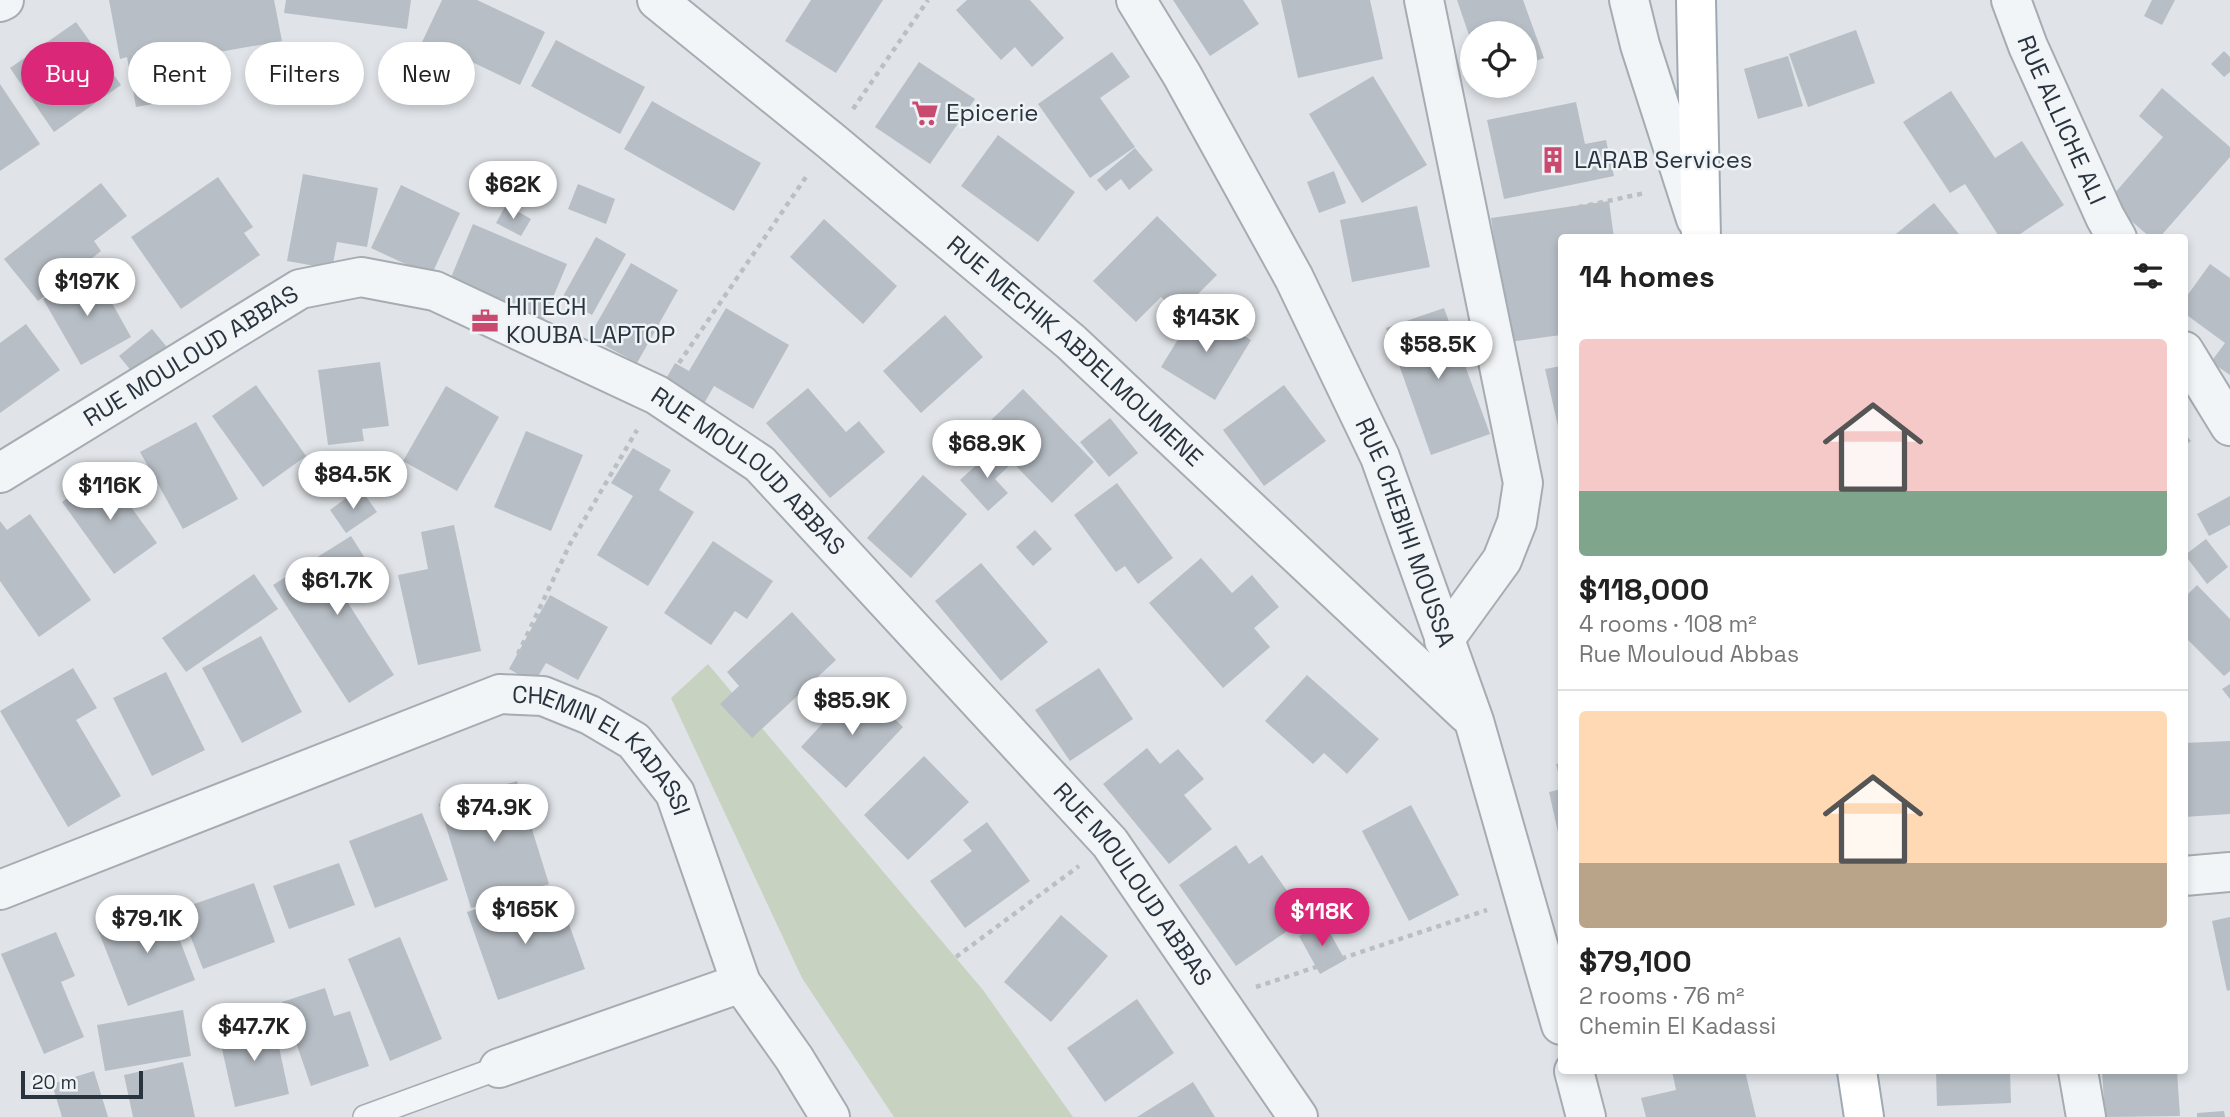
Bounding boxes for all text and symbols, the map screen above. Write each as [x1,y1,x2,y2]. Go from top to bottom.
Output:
map controls [1460,21,1537,98]
button: locate [1460,21,1537,98]
street label: RUE ALLICHE ALI [2010,31,2113,209]
chip: Buy [21,42,114,105]
chip: Rent [128,42,231,105]
chip: Filters [245,42,364,105]
chip: New [378,42,475,105]
place label: Epicerie [946,97,1039,128]
supermarket icon: Epicerie [910,98,940,128]
place label: LARAB Services [1574,144,1753,175]
building icon: LARAB Services [1538,145,1568,175]
pin: $62K [472,162,554,221]
text: $62K [485,169,541,199]
street label: RUE MECHIK ABDELMOUMENE [941,229,1210,473]
text: 14 homes [1579,257,1715,296]
icon: filters [2129,257,2167,295]
pin: $197K [38,258,136,318]
text: $197K [54,266,120,296]
street label: RUE MOULOUD ABBAS [77,278,304,433]
place label: HITECH KOUBA LAPTOP [506,291,675,350]
pin: $143K [1157,294,1255,354]
text: $143K [1172,302,1240,332]
office icon: HITECH KOUBA LAPTOP [470,306,500,336]
pin: $58.5K [1381,322,1495,381]
text: $58.5K [1400,329,1476,359]
street label: RUE MOULOUD ABBAS [645,380,852,561]
icon: home [1810,384,1936,510]
street label: RUE CHEBIHI MOUSSA [1348,413,1462,651]
pin: $68.9K [930,420,1044,480]
text: $68.9K [948,428,1026,458]
pin: $84.5K [296,452,410,511]
text: $84.5K [314,459,392,489]
pin: $116K [61,462,159,522]
text: $116K [78,470,142,500]
pin: $61.7K [280,558,394,617]
text: $61.7K [301,565,373,595]
text: $118,000 [1579,570,1709,609]
text: 4 rooms · 108 m² [1579,609,1757,639]
text: Rue Mouloud Abbas [1579,639,1799,669]
pin: $85.9K [795,678,909,737]
street label: CHEMIN EL KADASSI [512,679,698,819]
text: $85.9K [814,685,890,715]
icon: home [1810,756,1936,882]
street label: RUE MOULOUD ABBAS [1047,776,1219,992]
pin: $74.9K [437,784,551,844]
text: $74.9K [456,792,532,822]
pin: $165K [476,886,574,946]
pin: $118K [1273,888,1371,948]
text: $165K [492,894,558,924]
pin: $79.1K [90,895,204,955]
text: $118K [1291,896,1353,926]
text: $79.1K [111,903,183,933]
text: $79,100 [1579,942,1692,981]
text: 2 rooms · 76 m² [1579,981,1744,1011]
pin: $47.7K [197,1004,311,1063]
text: $47.7K [218,1011,290,1041]
text: Chemin El Kadassi [1579,1011,1776,1041]
scale bar [21,1068,144,1100]
text: 20 m [32,1070,77,1095]

